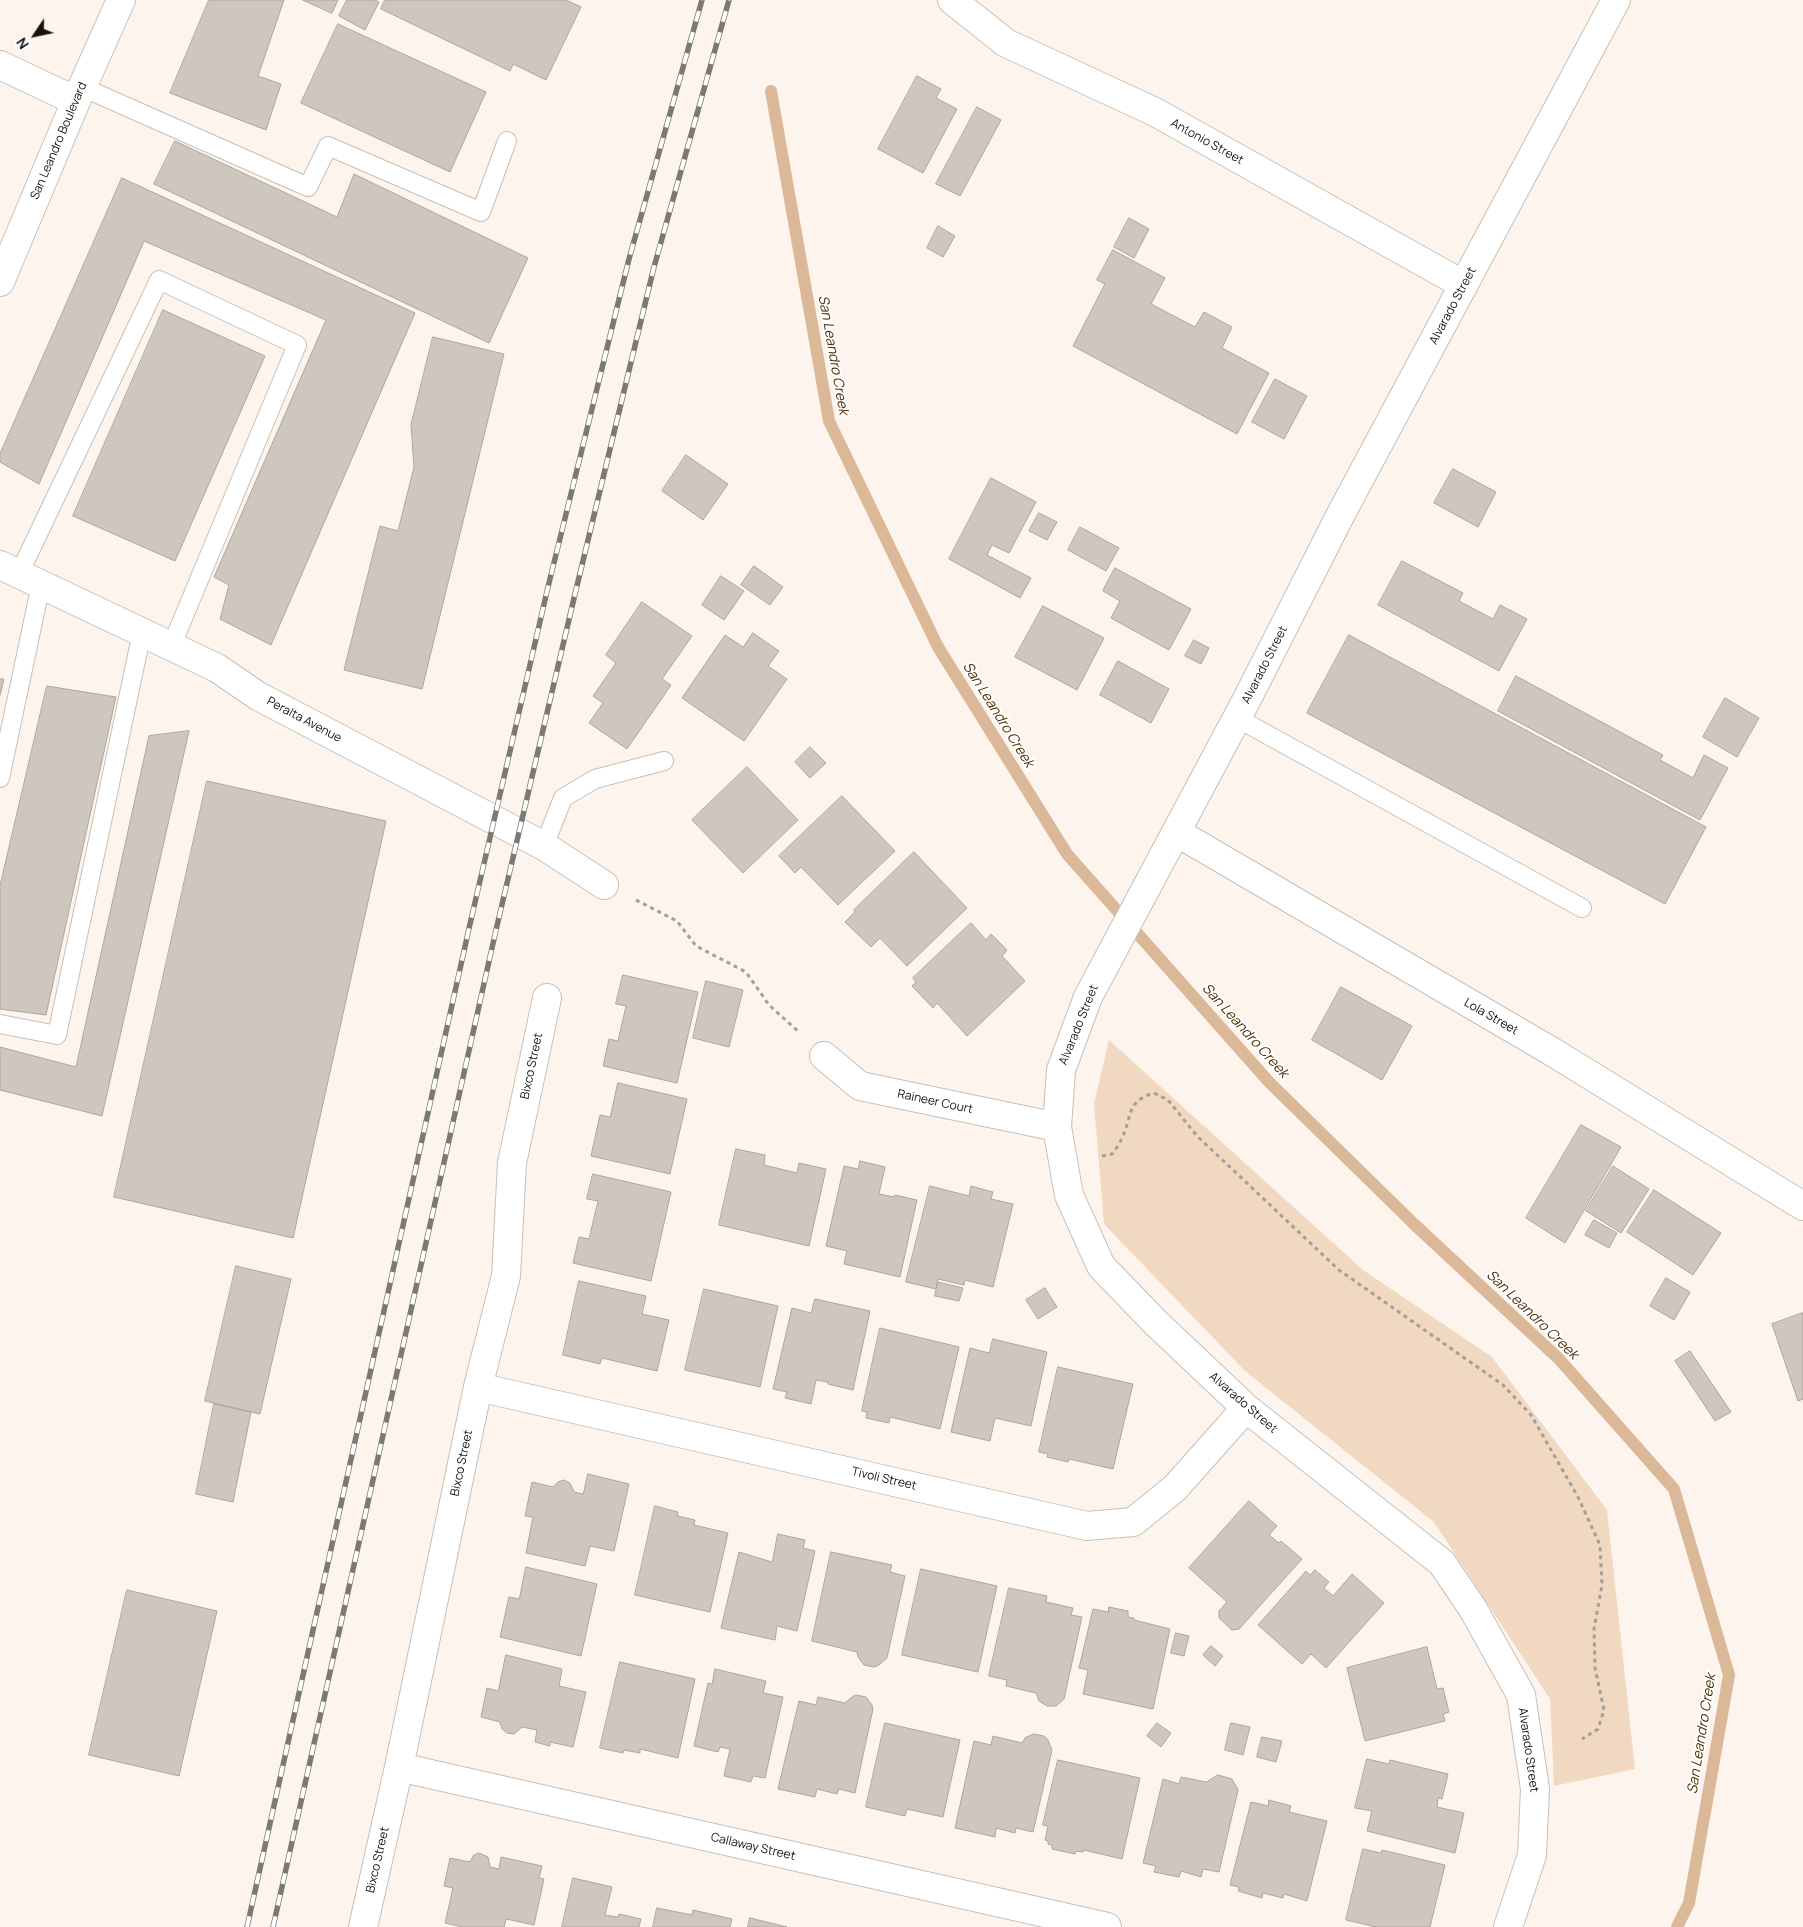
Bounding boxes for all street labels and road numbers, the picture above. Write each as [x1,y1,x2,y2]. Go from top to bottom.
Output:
street label: San Leandro Boulevard [28,80,90,202]
street label: Antonio Street [1168,116,1246,168]
street label: Alvarado Street [1427,265,1479,347]
street label: Alvarado Street [1239,624,1291,706]
street label: Peralta Avenue [264,694,344,746]
street label: Alvarado Street [1056,983,1102,1067]
street label: Lola Street [1461,996,1521,1038]
street label: Bixco Street [518,1032,546,1100]
street label: Raineer Court [896,1087,974,1117]
street label: Alvarado Street [1206,1370,1280,1436]
street label: Bixco Street [448,1429,476,1497]
street label: Tivoli Street [850,1465,918,1493]
street label: Alvarado Street [1515,1707,1541,1793]
street label: Bixco Street [363,1826,393,1894]
street label: Callaway Street [709,1830,797,1864]

